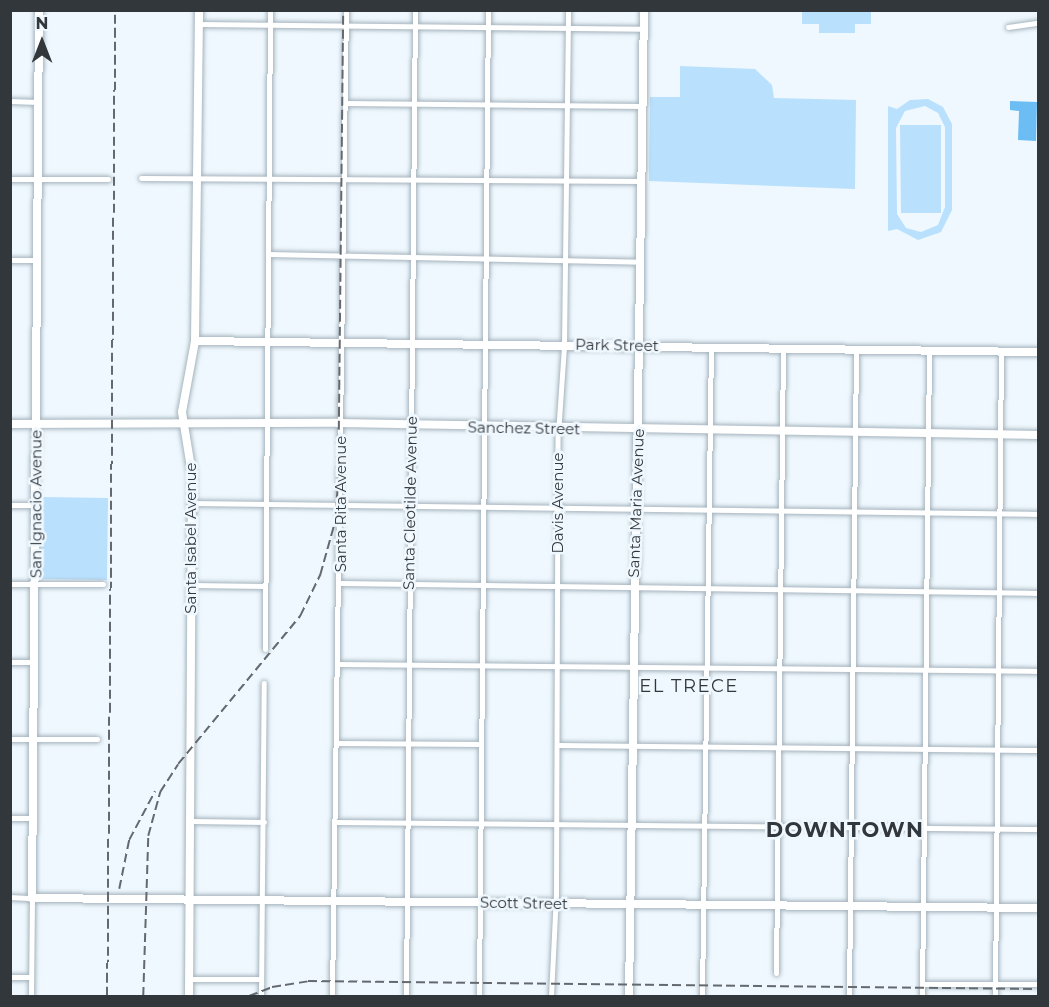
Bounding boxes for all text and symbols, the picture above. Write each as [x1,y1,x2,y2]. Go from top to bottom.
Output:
north arrow [12,12,72,72]
text: N [36,14,48,33]
street label: Park Street [575,335,659,355]
street label: Santa Cleotilde Avenue [399,416,421,590]
street label: Sanchez Street [468,418,580,438]
street label: Santa Maria Avenue [624,428,648,578]
street label: San Ignacio Avenue [27,430,45,578]
street label: Santa Rita Avenue [332,436,350,572]
street label: Davis Avenue [549,452,567,554]
street label: Santa Isabel Avenue [182,462,200,614]
district label: EL TRECE [639,675,739,697]
district label: DOWNTOWN [766,817,924,843]
street label: Scott Street [480,893,568,913]

